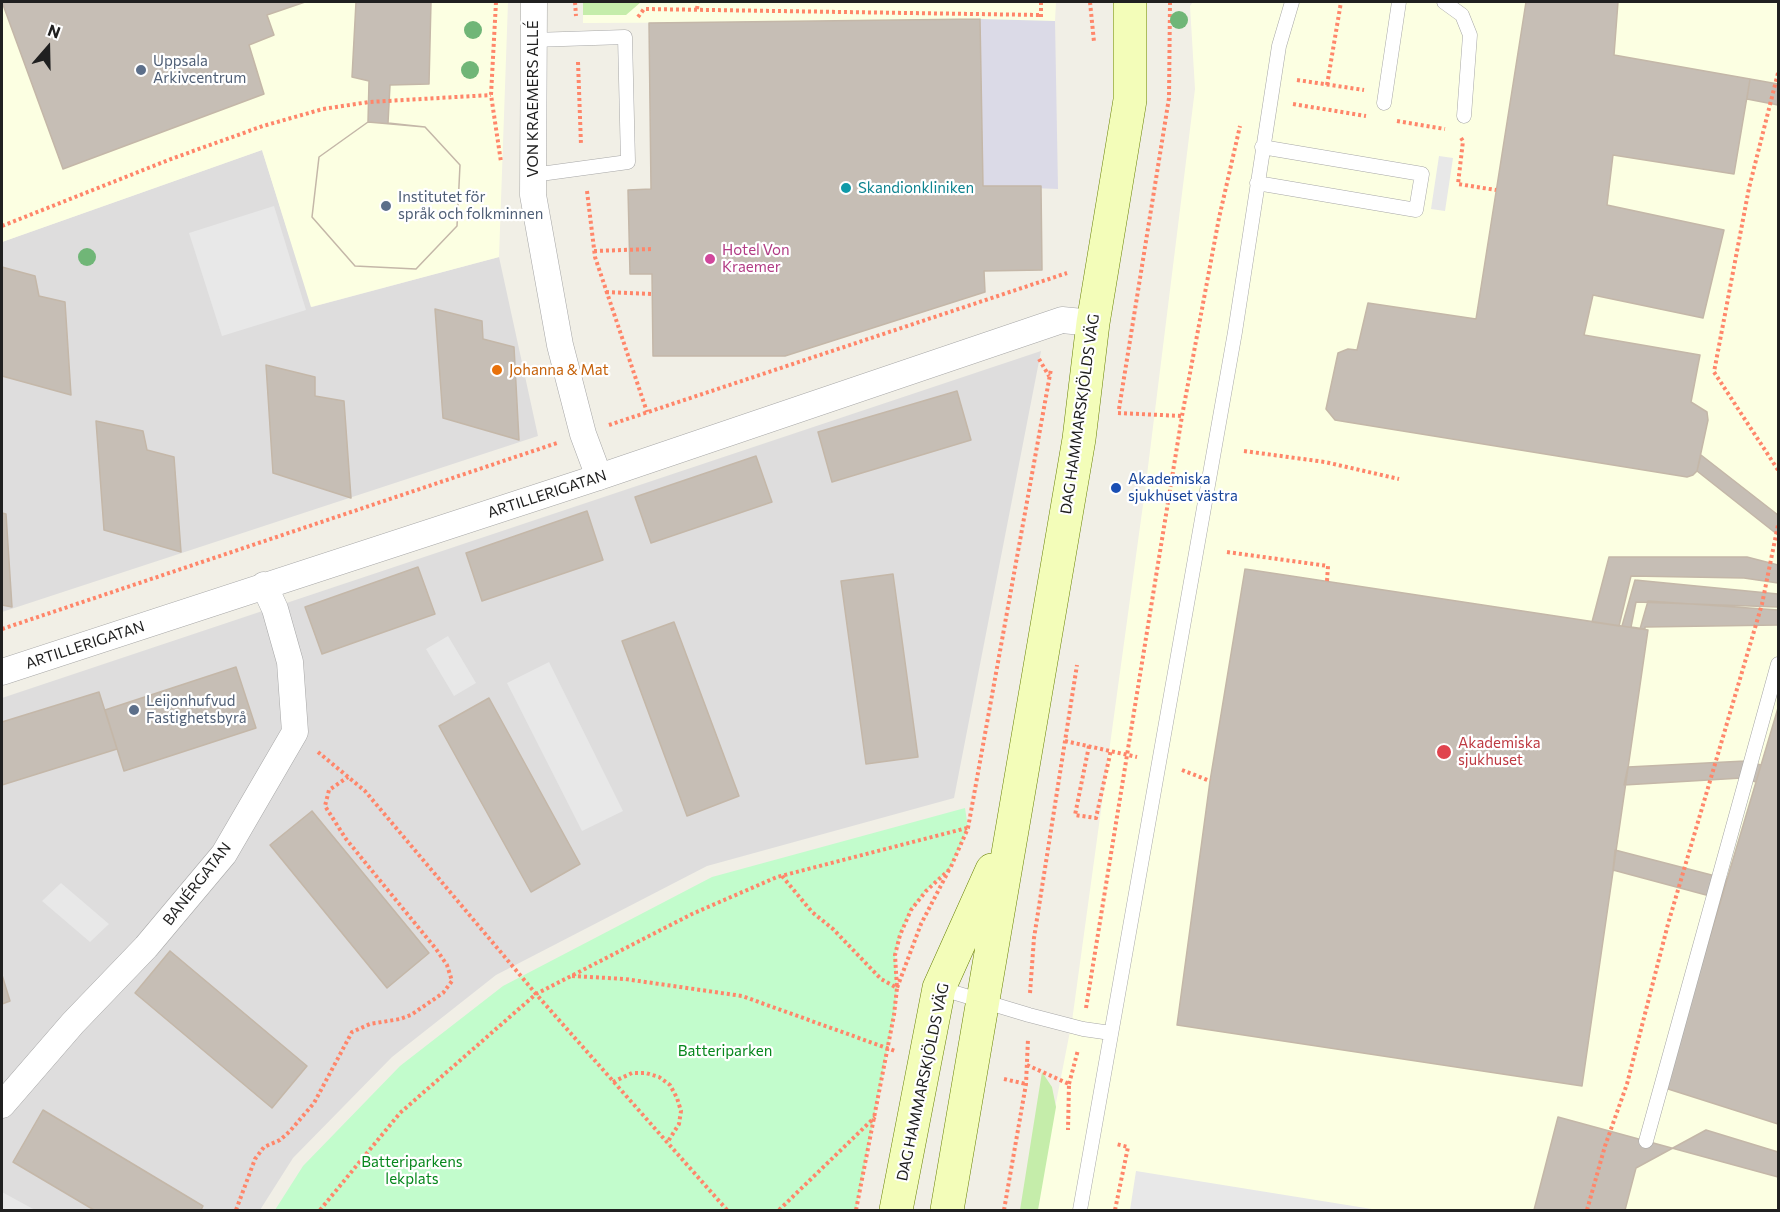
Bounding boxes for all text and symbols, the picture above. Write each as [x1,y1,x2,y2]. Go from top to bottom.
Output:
north arrow [18,18,78,78]
text: N [45,20,63,42]
street label: VON KRAEMERS ALLÉ [524,20,542,178]
place label: Uppsala Arkivcentrum [153,52,246,87]
marker: Uppsala Arkivcentrum [134,63,148,77]
place label: Skandionkliniken [858,179,974,197]
marker: Skandionkliniken [839,181,853,195]
place label: Institutet för språk och folkminnen [398,188,543,223]
marker: Institutet för språk och folkminnen [379,199,393,213]
place label: Hotel Von Kraemer [722,241,790,276]
marker: Hotel Von Kraemer [703,252,717,266]
street label: DAG HAMMARSKJÖLDS VÄG [1057,313,1103,515]
place label: Johanna & Mat [509,361,609,379]
marker: Johanna & Mat [490,363,504,377]
street label: ARTILLERIGATAN [485,466,609,522]
place label: Akademiska sjukhuset västra [1128,470,1238,505]
marker: Akademiska sjukhuset västra [1109,481,1123,495]
street label: ARTILLERIGATAN [23,617,147,673]
place label: Leijonhufvud Fastighetsbyrå [146,692,247,727]
marker: Leijonhufvud Fastighetsbyrå [127,703,141,717]
place label: Akademiska sjukhuset [1458,734,1541,769]
marker: Akademiska sjukhuset [1435,743,1453,761]
street label: BANÉRGATAN [159,839,235,929]
street label: DAG HAMMARSKJÖLDS VÄG [893,981,953,1183]
park label: Batteriparken [678,1042,772,1060]
park label: Batteriparkens lekplats [361,1153,463,1188]

